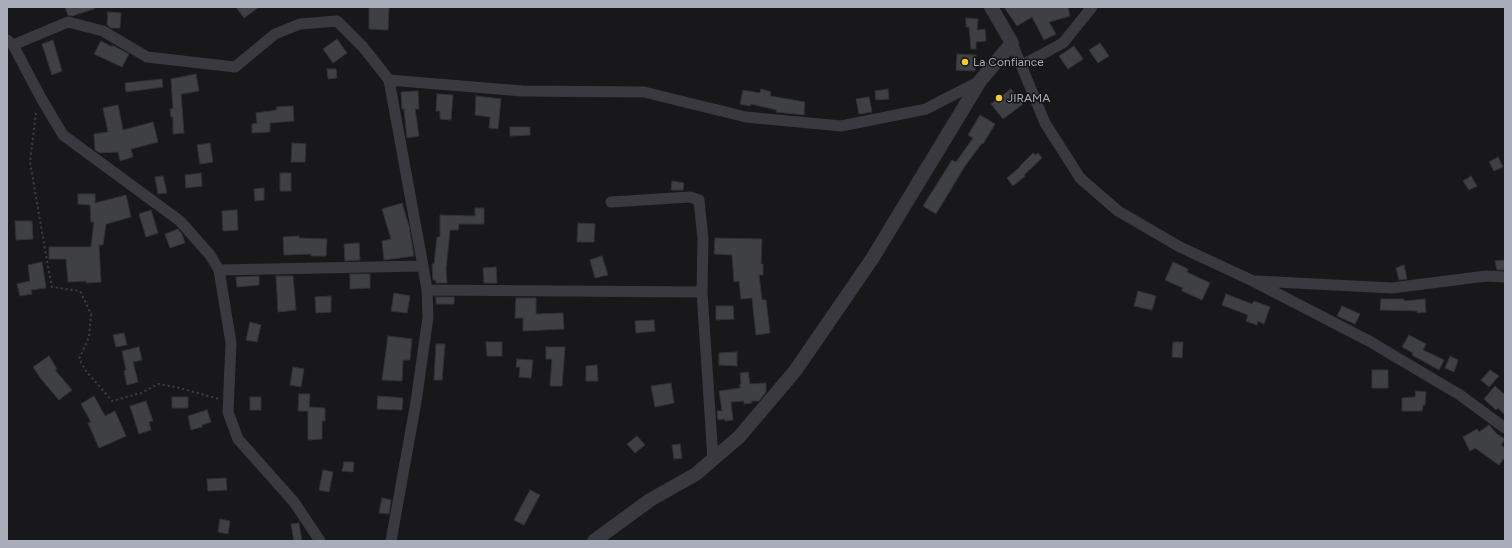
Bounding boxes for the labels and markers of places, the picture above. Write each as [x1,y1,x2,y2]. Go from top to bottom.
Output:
place label: La Confiance [973,55,1044,69]
marker: La Confiance [960,57,970,67]
place label: JIRAMA [1007,91,1050,105]
marker: JIRAMA [994,93,1004,103]

